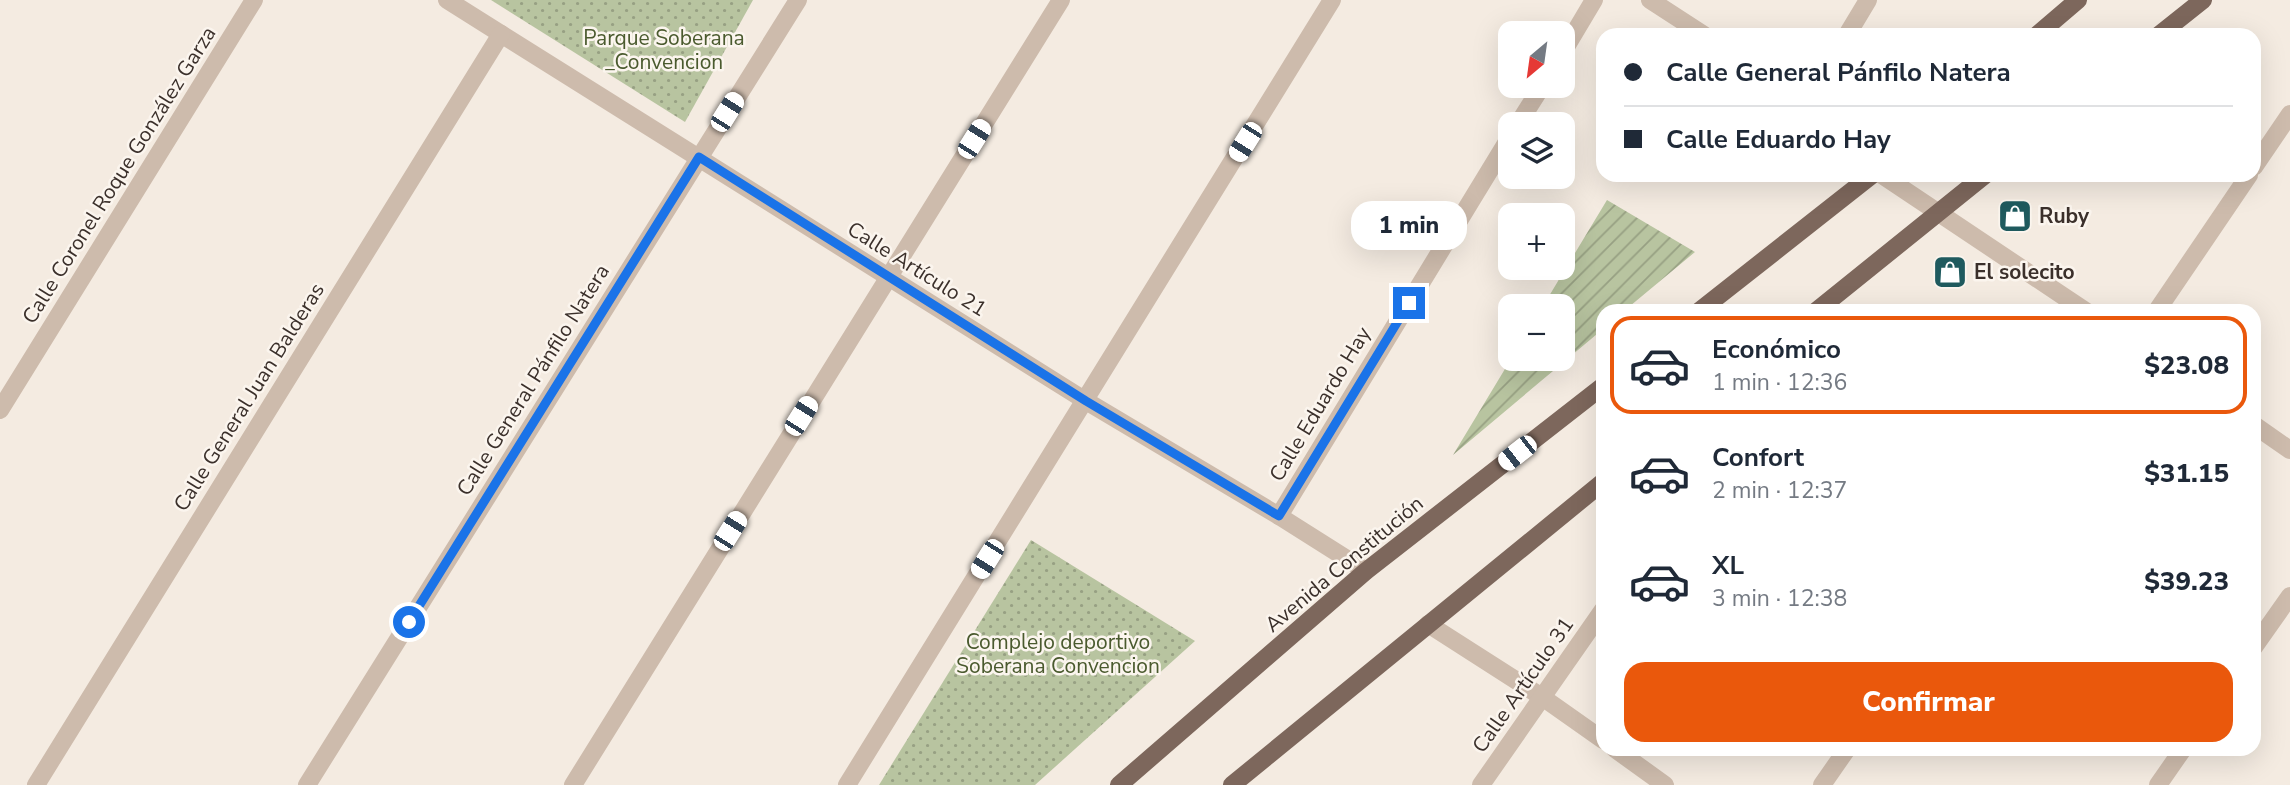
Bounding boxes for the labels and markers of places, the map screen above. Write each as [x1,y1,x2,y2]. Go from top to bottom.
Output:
shop icon: Ruby [1996,197,2034,235]
place label: Ruby [2039,202,2090,230]
shop icon: El solecito [1931,253,1969,291]
place label: El solecito [1974,258,2075,286]

